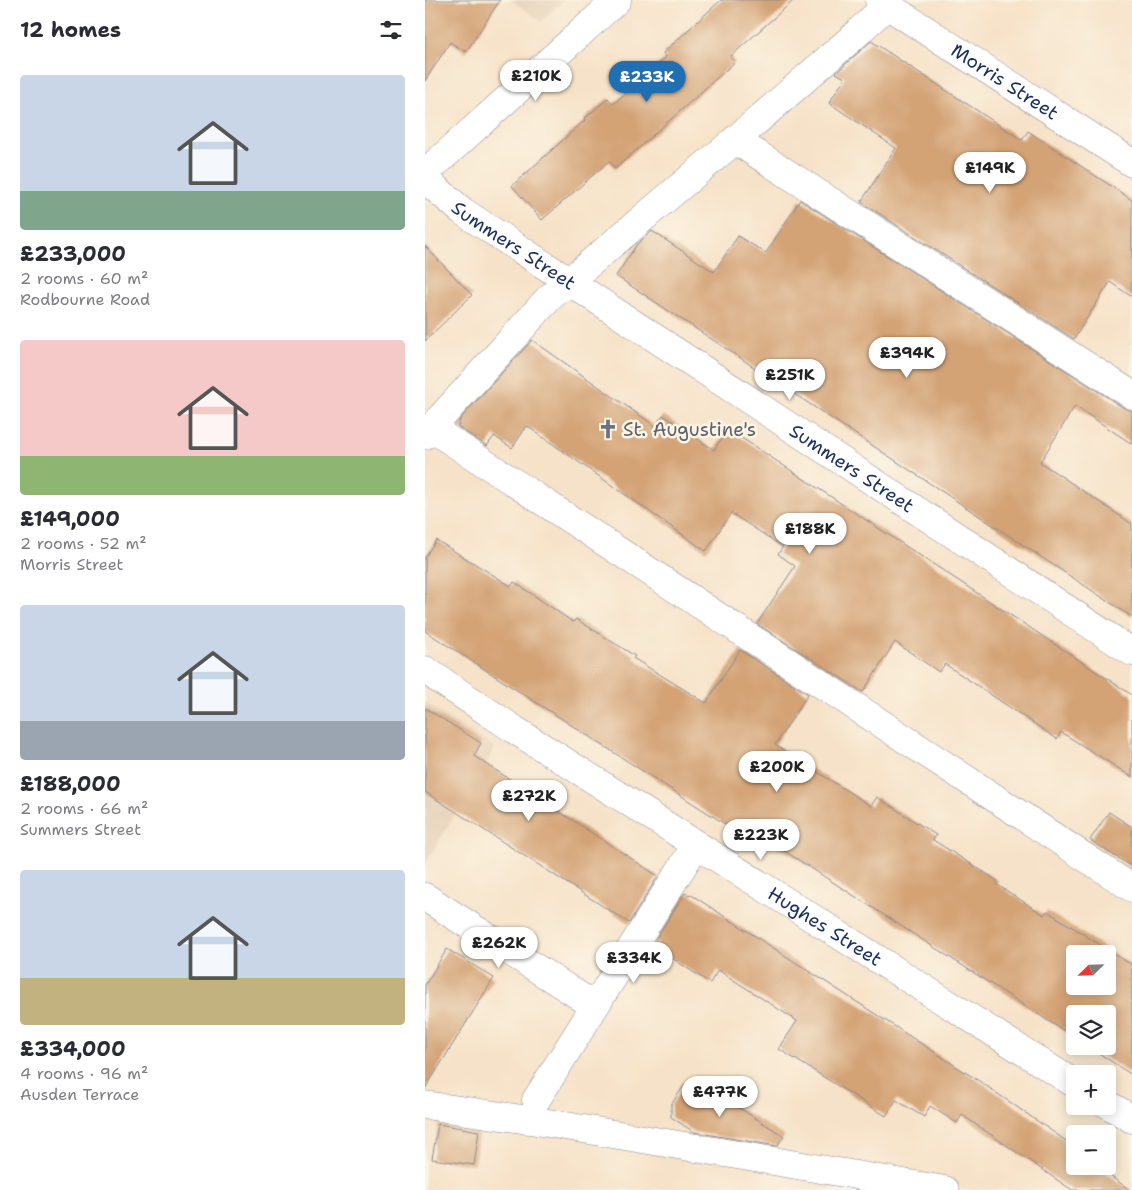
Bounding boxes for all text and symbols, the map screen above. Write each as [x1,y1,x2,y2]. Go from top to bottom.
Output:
text: 12 homes [20,16,121,44]
icon: filters [377,16,405,44]
street label: Morris Street [946,38,1063,125]
pin: £210K [501,59,571,102]
pin: £233K [612,61,682,103]
text: £210K [511,65,561,86]
text: £233K [620,66,674,87]
icon: home [168,108,258,198]
pin: £149K [955,152,1025,194]
text: £149K [965,157,1015,178]
street label: Summers Street [446,195,581,296]
text: £233,000 [20,240,126,268]
text: 2 rooms · 60 m² [20,268,148,289]
text: Rodbourne Road [20,289,150,310]
pin: £394K [872,336,942,379]
text: £394K [880,342,934,363]
pin: £251K [755,358,825,401]
text: £251K [765,364,815,385]
icon: home [168,373,258,463]
place label: St. Augustine's [623,417,756,442]
church icon: St. Augustine's [597,418,619,440]
street label: Summers Street [785,418,919,518]
text: £149,000 [20,505,120,533]
pin: £188K [775,512,845,555]
text: £188K [785,518,835,539]
text: 2 rooms · 52 m² [20,533,147,554]
text: Morris Street [20,554,124,575]
icon: home [168,638,258,728]
pin: £200K [742,750,812,793]
text: £200K [750,756,804,777]
text: £188,000 [20,770,121,798]
pin: £272K [494,780,564,822]
text: £272K [502,785,556,806]
text: 2 rooms · 66 m² [20,798,148,819]
pin: £223K [726,818,796,861]
text: Summers Street [20,819,141,840]
text: £223K [734,824,788,845]
street label: Hughes Street [763,881,887,972]
icon: home [168,903,258,993]
pin: £262K [464,926,534,969]
text: £262K [472,932,526,953]
pin: £334K [599,942,669,984]
north arrow [1066,945,1116,995]
map controls [1066,945,1116,1175]
text: £334K [607,947,661,968]
button: layers [1066,1005,1116,1055]
text: £334,000 [20,1035,126,1063]
text: 4 rooms · 96 m² [20,1063,148,1084]
button: + [1066,1065,1116,1115]
pin: £477K [685,1076,755,1118]
text: £477K [693,1081,747,1102]
text: Ausden Terrace [20,1084,139,1105]
button: − [1066,1125,1116,1175]

